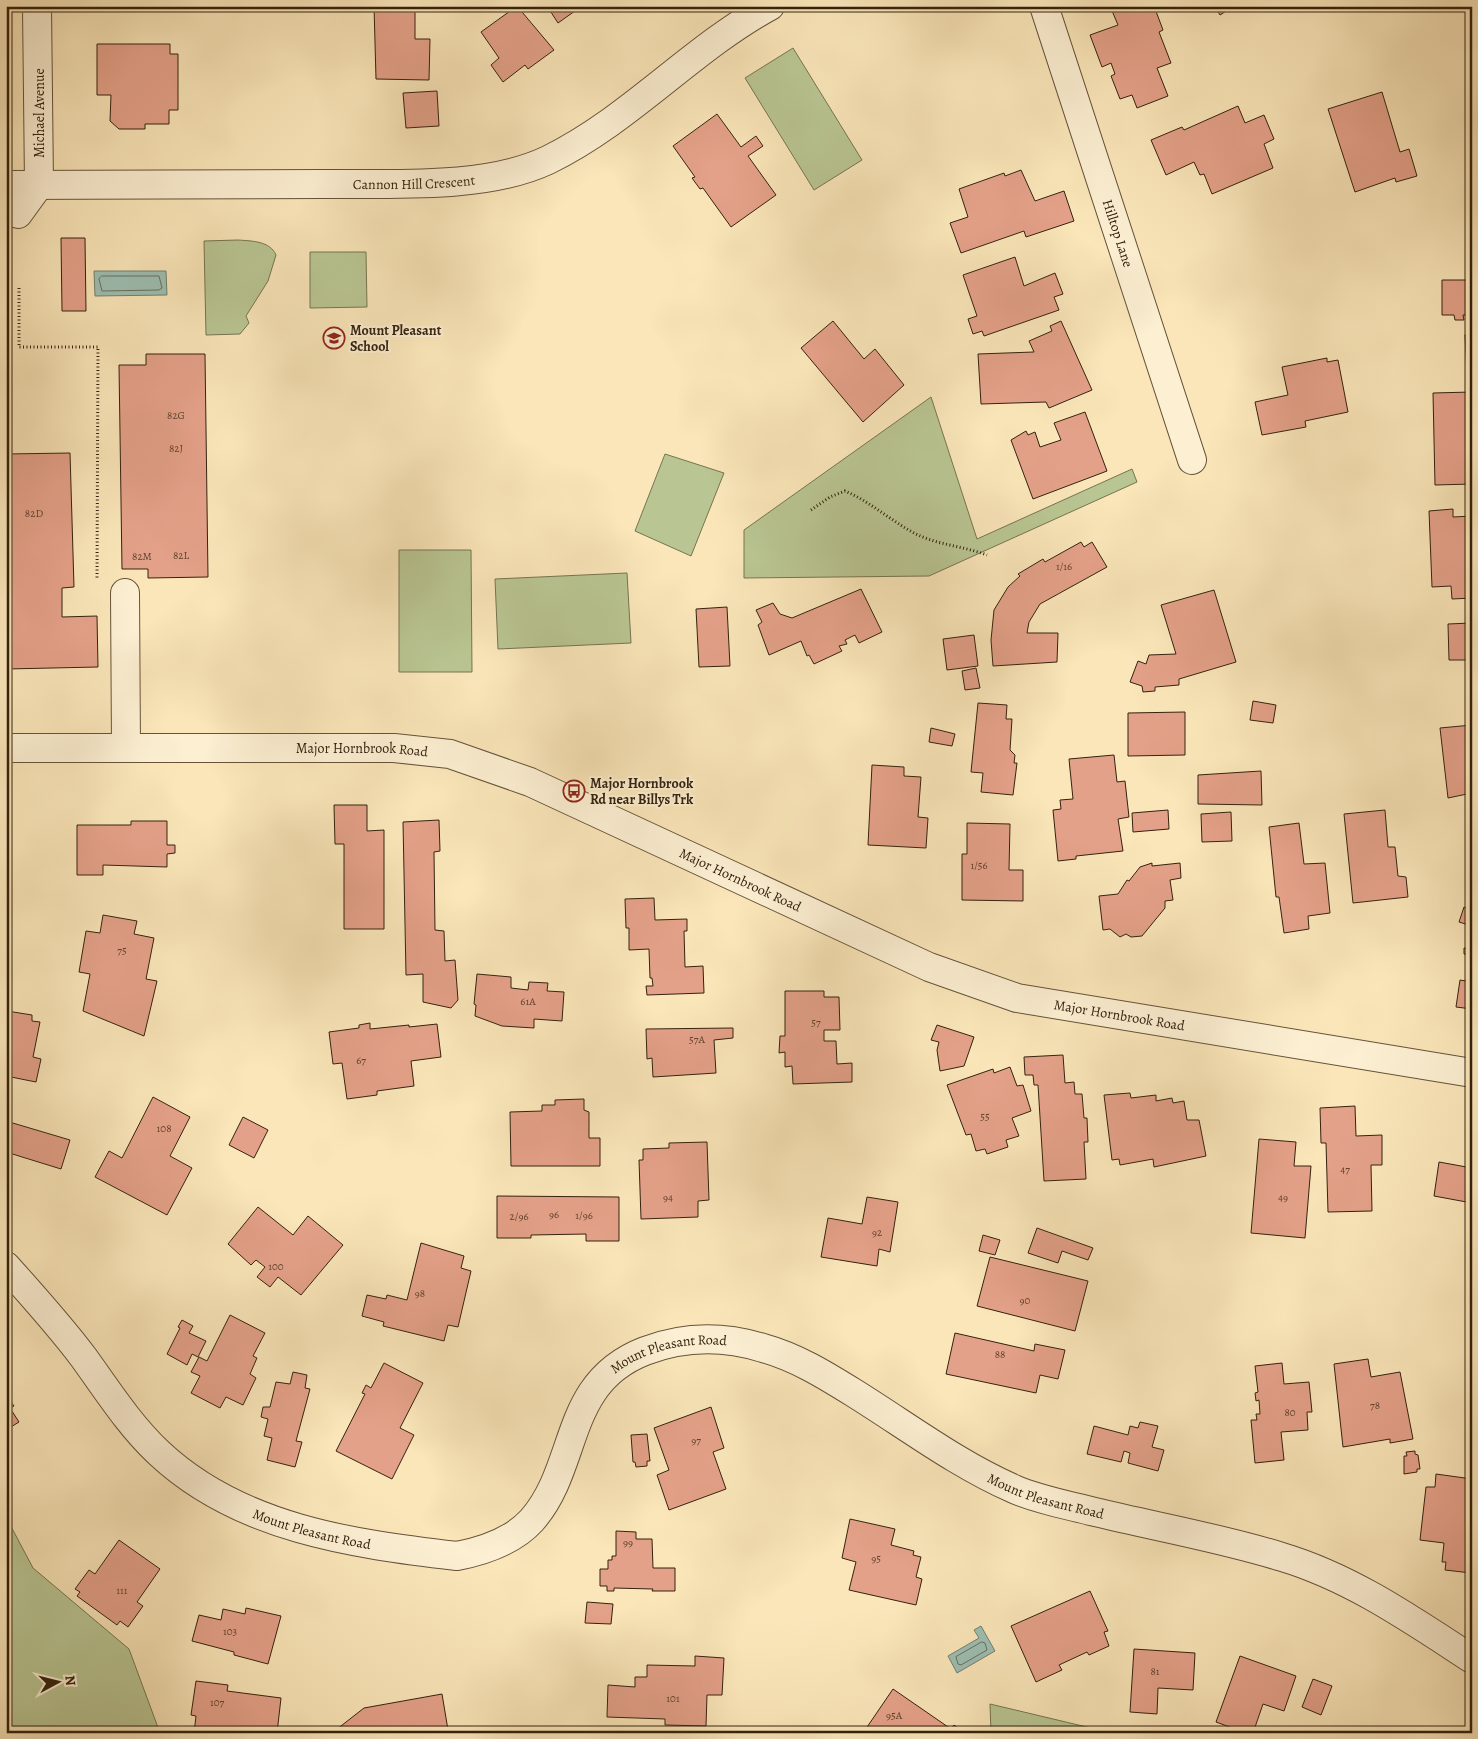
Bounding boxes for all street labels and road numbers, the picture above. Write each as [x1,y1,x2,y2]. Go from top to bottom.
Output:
street label: Michael Avenue [30,68,49,158]
street label: Cannon Hill Crescent [353,170,476,194]
street label: Hilltop Lane [1098,197,1138,270]
street label: Major Hornbrook Road [296,739,430,761]
street label: Major Hornbrook Road [676,843,805,916]
street label: Major Hornbrook Road [1053,995,1187,1035]
street label: Mount Pleasant Road [606,1330,728,1378]
street label: Mount Pleasant Road [984,1468,1106,1523]
street label: Mount Pleasant Road [250,1504,373,1554]

